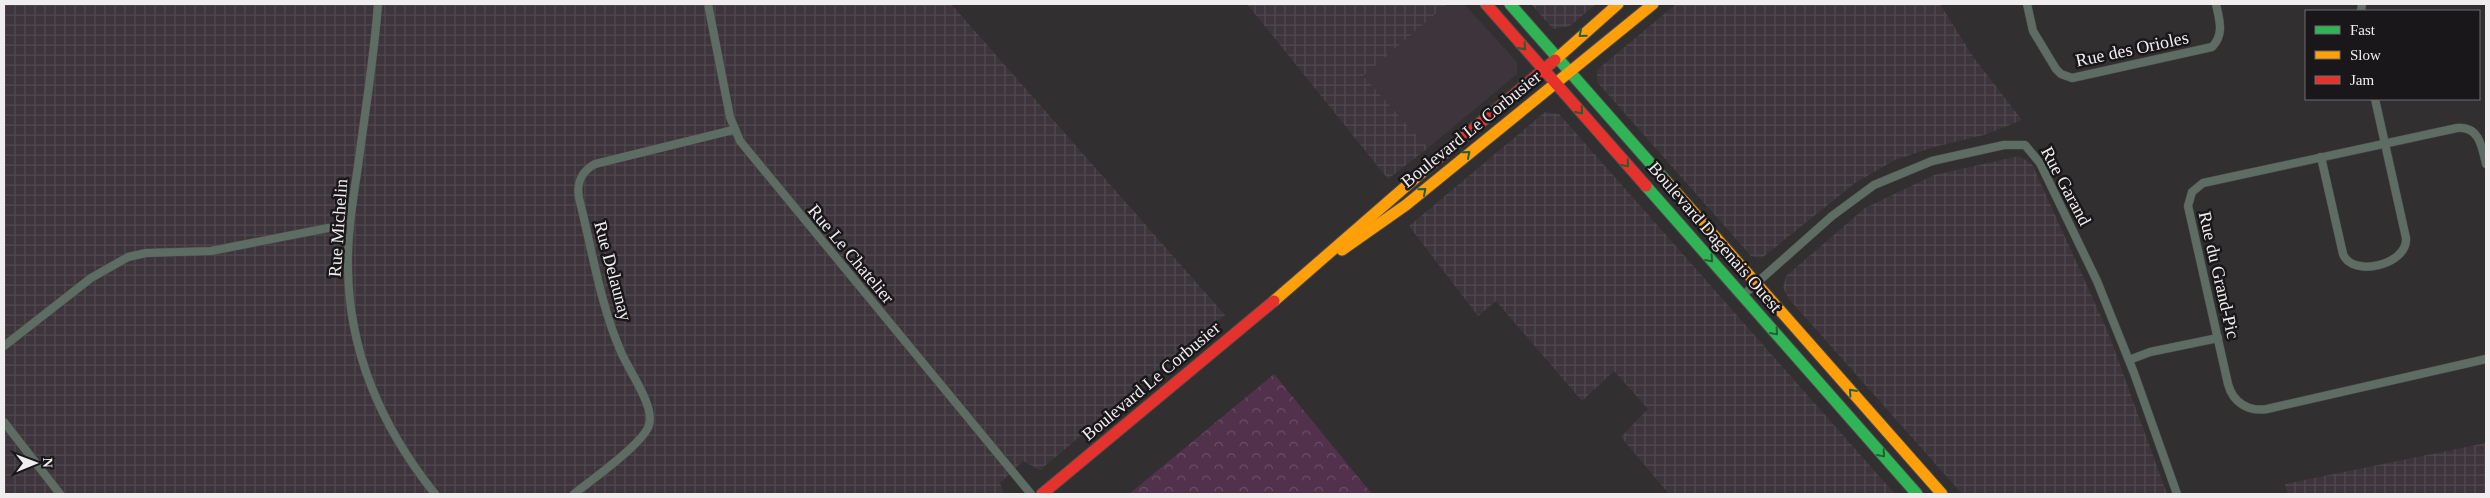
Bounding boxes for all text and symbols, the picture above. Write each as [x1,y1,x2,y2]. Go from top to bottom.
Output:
legend [2305,10,2480,100]
text: Fast [2350,22,2376,38]
street label: Rue des Orioles [2074,27,2190,71]
one-way arrow [1578,28,1587,37]
one-way arrow [1518,41,1527,50]
text: Slow [2350,47,2381,63]
street label: Boulevard Le Corbusier [1397,66,1545,192]
text: Jam [2350,72,2374,88]
one-way arrow [1575,106,1584,115]
street label: Rue Garand [2037,143,2095,229]
one-way arrow [1462,151,1471,160]
one-way arrow [1621,158,1630,167]
street label: Boulevard Dagenais Ouest [1644,158,1786,316]
street label: Rue Michelin [325,178,351,278]
one-way arrow [1417,188,1426,197]
street label: Rue Le Chatelier [804,200,898,308]
street label: Rue du Grand-Pic [2195,209,2243,341]
street label: Rue Delaunay [590,219,636,323]
one-way arrow [1704,253,1713,262]
street label: Boulevard Le Corbusier [1078,317,1224,445]
one-way arrow [1769,327,1778,336]
one-way arrow [1849,389,1857,398]
north arrow [10,438,60,488]
one-way arrow [1876,449,1885,458]
text: N [40,458,55,468]

